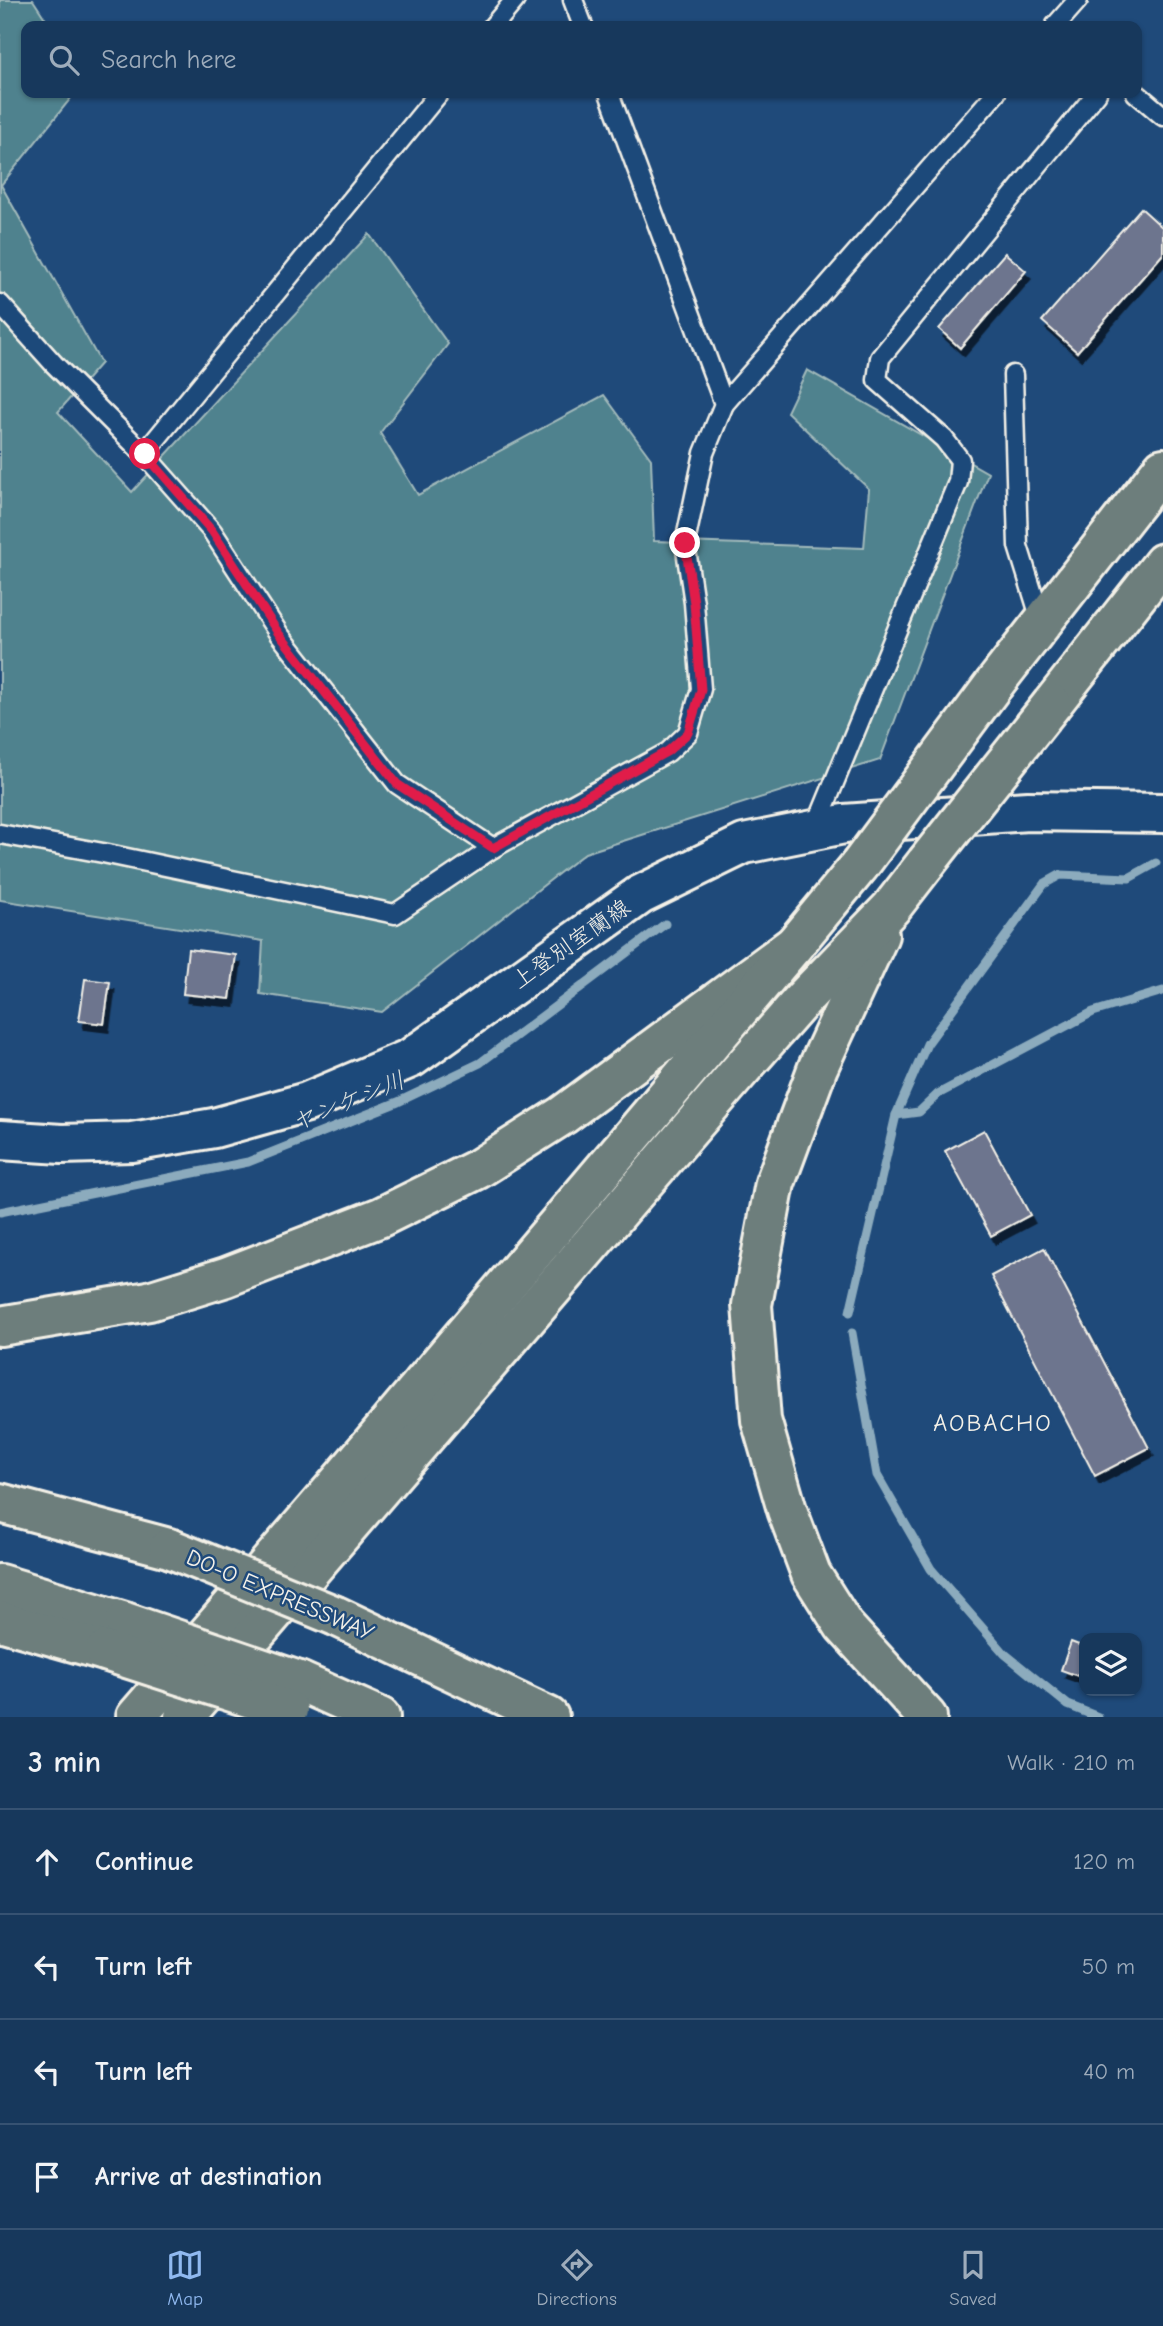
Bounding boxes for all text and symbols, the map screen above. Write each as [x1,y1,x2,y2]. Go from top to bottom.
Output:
search box [21,21,1142,98]
icon: search [45,41,83,79]
text: Search here [101,45,236,75]
route start [129,438,160,469]
route end [669,527,700,558]
street label: 上登別室蘭線 [507,893,635,995]
water label: ヤンケシ川 [287,1066,409,1136]
district label: AOBACHO [933,1409,1053,1437]
street label: DO-O EXPRESSWAY [182,1543,378,1647]
map controls [1079,1633,1142,1696]
button: layers [1079,1633,1142,1696]
text: 3 min [28,1745,101,1780]
text: Walk · 210 m [1007,1749,1135,1776]
icon: ahead [28,1843,66,1881]
text: Continue [95,1847,193,1877]
text: 120 m [1073,1848,1135,1875]
icon: left [28,1948,66,1986]
text: Turn left [95,1952,192,1982]
text: 50 m [1082,1953,1135,1980]
icon: left [28,2053,66,2091]
text: Turn left [95,2057,192,2087]
text: 40 m [1083,2058,1135,2085]
icon: arrive [28,2158,66,2196]
text: Arrive at destination [95,2162,322,2192]
tab: Map [166,2246,204,2310]
tab: Directions [537,2246,617,2310]
tab: Saved [949,2246,997,2310]

